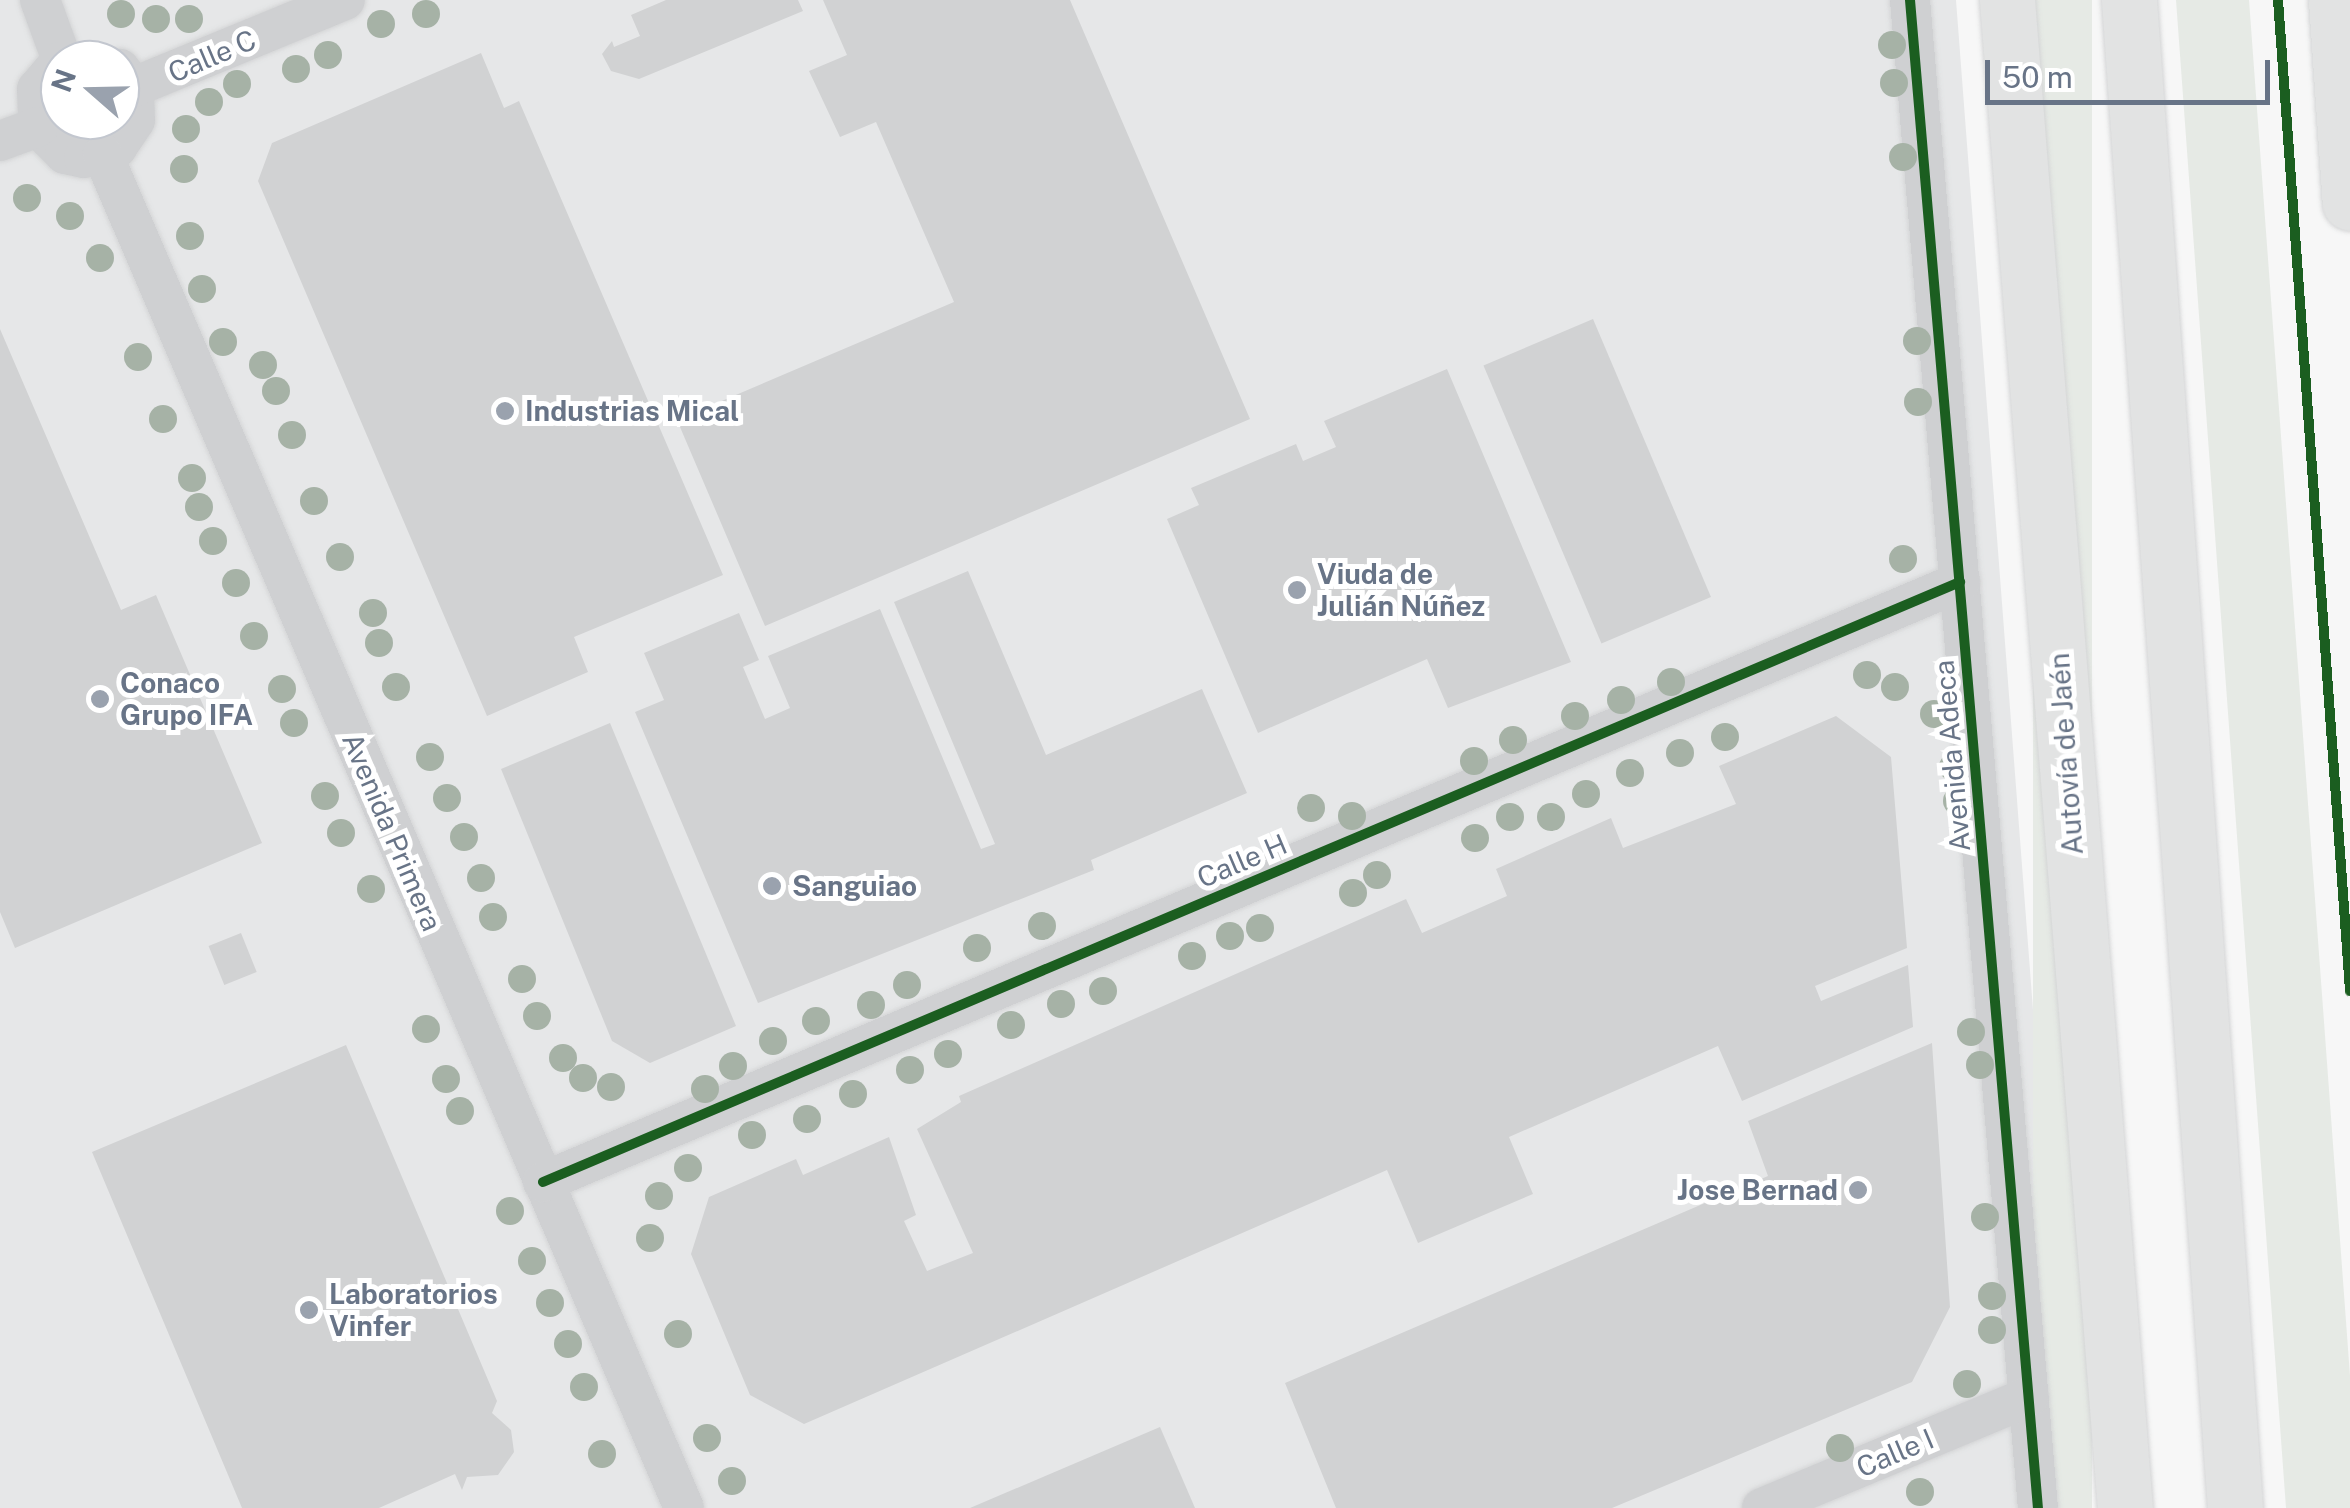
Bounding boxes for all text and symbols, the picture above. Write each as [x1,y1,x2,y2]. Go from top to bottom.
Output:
street label: Calle C [163,22,261,90]
north arrow [40,40,140,140]
scale bar [1990,40,2275,102]
text: 50 m [2002,59,2073,95]
text: N [44,64,82,96]
place label: Industrias Mical [525,394,740,428]
marker: Industrias Mical [494,400,516,422]
place label: Viuda de Julián Núñez [1317,557,1485,623]
marker: Viuda de Julián Núñez [1286,579,1308,601]
street label: Autovía de Jaén [2042,652,2090,856]
street label: Avenida Adeca [1927,659,1977,853]
place label: Conaco Grupo IFA [120,666,253,732]
marker: Conaco Grupo IFA [89,688,111,710]
street label: Avenida Primera [335,728,449,936]
street label: Calle H [1192,827,1292,895]
place label: Sanguiao [792,869,917,903]
marker: Sanguiao [761,875,783,897]
place label: Jose Bernad [1677,1173,1838,1207]
marker: Jose Bernad [1847,1179,1869,1201]
place label: Laboratorios Vinfer [329,1277,498,1343]
marker: Laboratorios Vinfer [298,1299,320,1321]
street label: Calle I [1851,1422,1939,1484]

